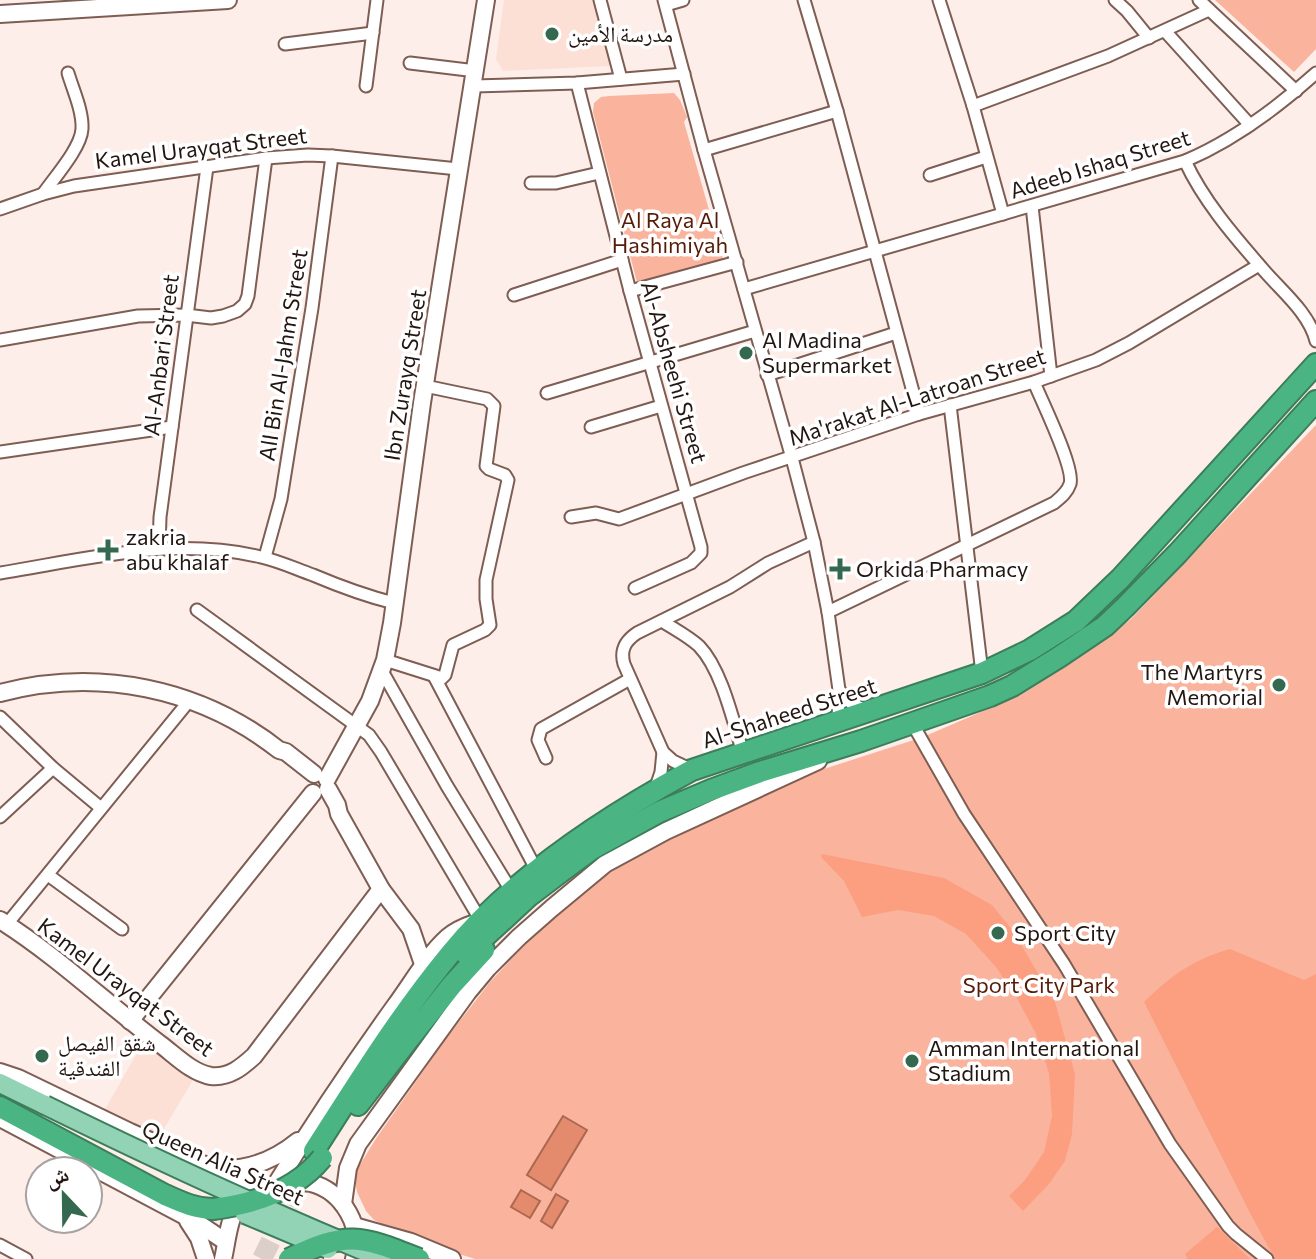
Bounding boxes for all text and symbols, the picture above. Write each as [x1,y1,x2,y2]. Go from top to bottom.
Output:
place label: مدرسة الأمين [568,20,673,48]
marker: مدرسة الأمين [543,25,561,43]
street label: Kamel Urayqat Street [93,121,309,174]
street label: Adeeb Ishaq Street [1006,123,1193,204]
park label: Al Raya Al Hashimiyah [612,206,728,258]
street label: AlI Bin Al-Jahm Street [252,247,313,463]
street label: Al-Anbari Street [137,273,184,437]
street label: Al-Absheehi Street [636,278,713,466]
street label: Ibn Zurayq Street [378,287,431,463]
place label: Al Madina Supermarket [762,326,892,378]
street label: Ma'rakat Al-Latroan Street [785,342,1049,451]
marker: Al Madina Supermarket [737,344,755,362]
place label: zakria abu khalaf [126,523,229,575]
marker: zakria abu khalaf [97,539,119,561]
place label: Orkida Pharmacy [856,555,1028,582]
marker: Orkida Pharmacy [831,560,849,578]
place label: The Martyrs Memorial [1141,658,1263,710]
street label: Al-Shaheed Street [698,672,880,753]
marker: The Martyrs Memorial [1270,676,1288,694]
street label: Kamel Urayqat Street [33,912,220,1062]
place label: Sport City [1014,919,1116,946]
marker: Sport City [989,924,1007,942]
park label: Sport City Park [963,971,1115,998]
place label: شقق الفيصل الفندقية [58,1029,156,1081]
place label: Amman International Stadium [928,1034,1140,1086]
marker: شقق الفيصل الفندقية [33,1047,51,1065]
marker: Amman International Stadium [903,1052,921,1070]
street label: Queen Alia Street [138,1115,308,1210]
north arrow [24,1155,104,1235]
text: ش [40,1159,73,1194]

